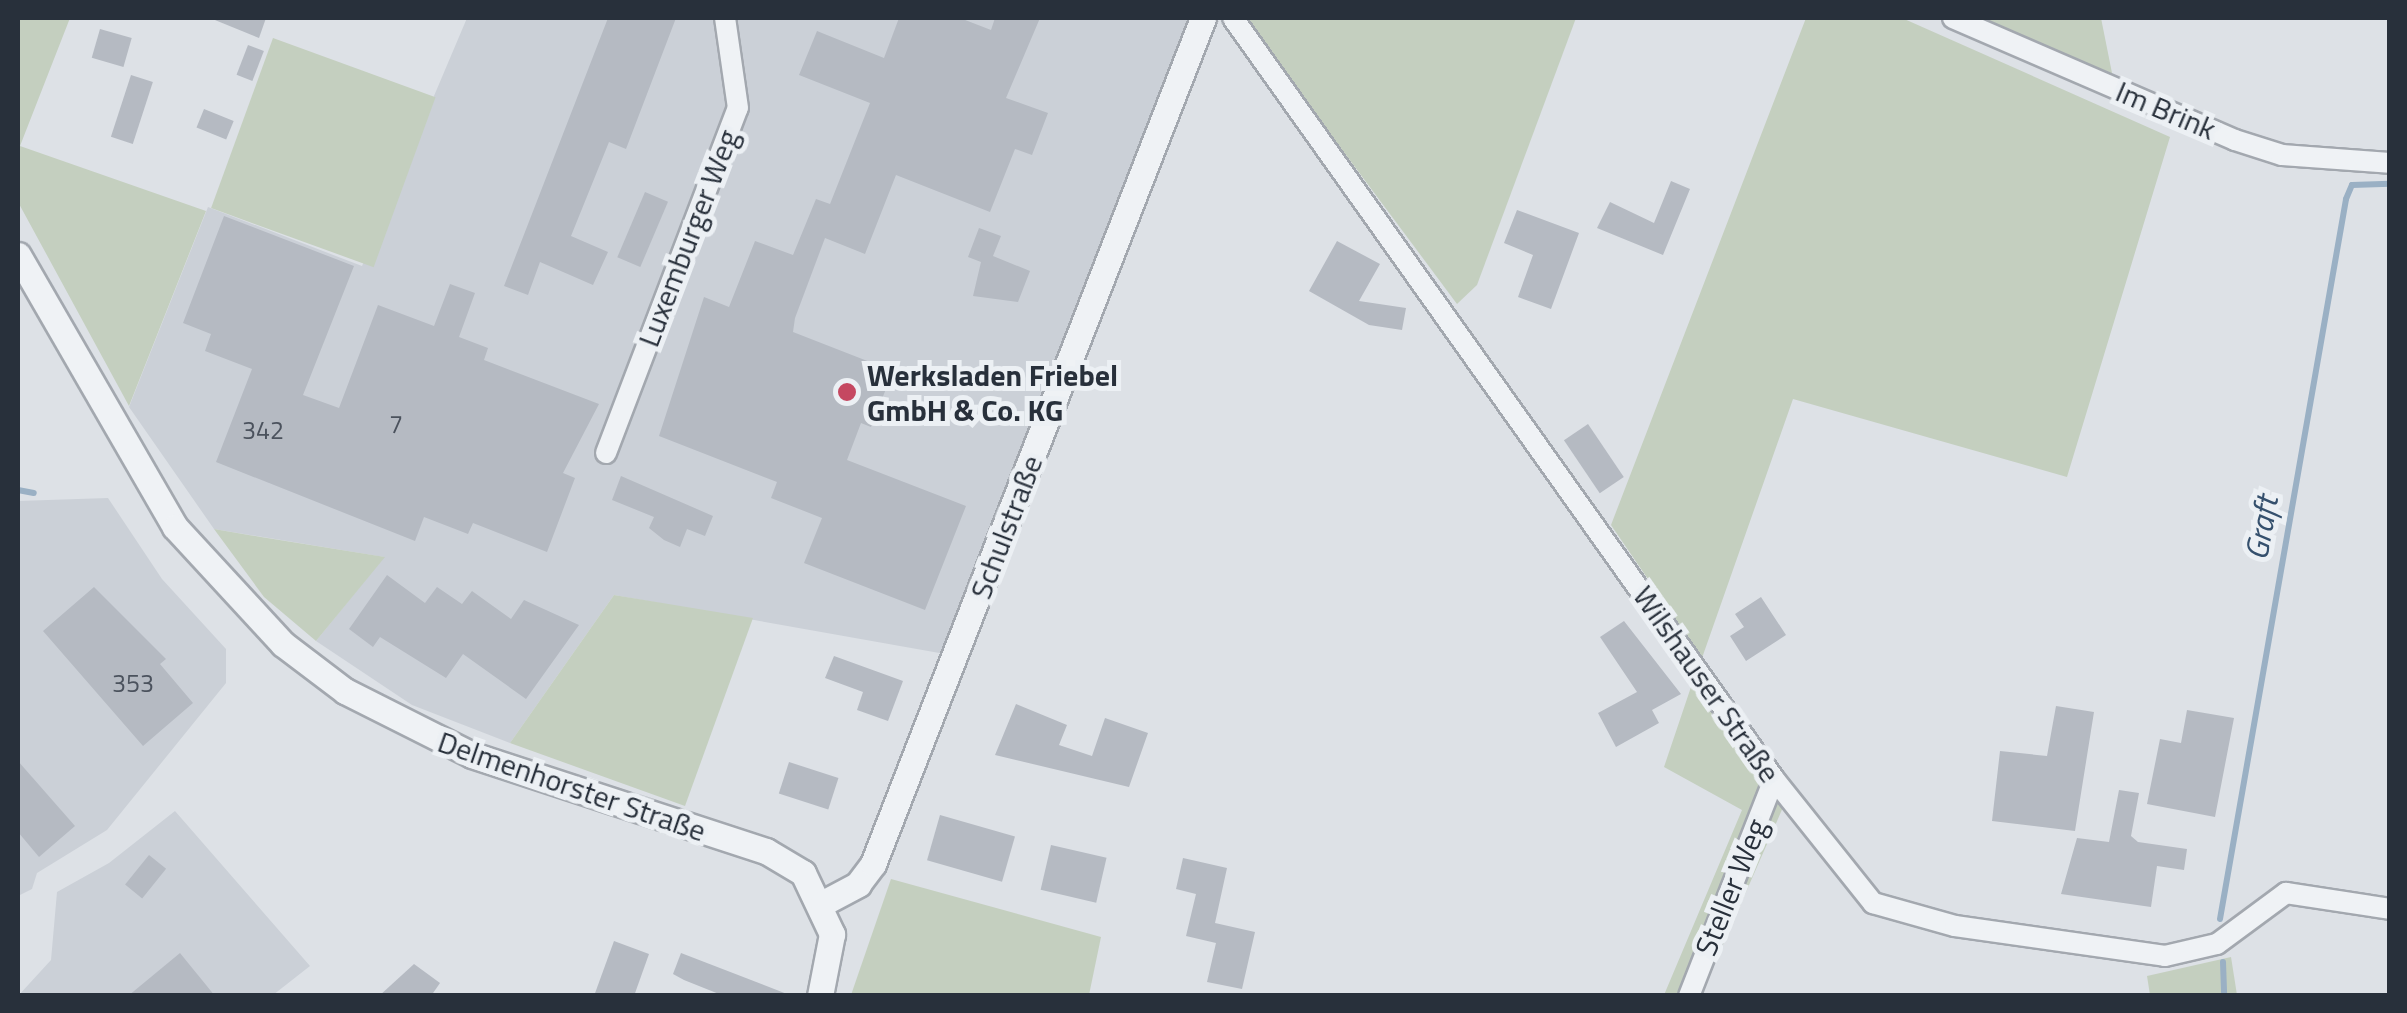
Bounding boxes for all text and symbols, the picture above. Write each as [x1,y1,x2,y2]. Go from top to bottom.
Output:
street label: Im Brink [2111,73,2221,147]
street label: Luxemburger Weg [630,124,746,352]
place label: Werksladen Friebel GmbH & Co. KG [867,357,1118,428]
marker: Werksladen Friebel GmbH & Co. KG [836,381,858,403]
house number: 7 [389,409,403,439]
house number: 342 [242,415,284,445]
street label: Schulstraße [962,450,1050,604]
water label: Graft [2237,493,2285,563]
street label: Wilshauser Straße [1626,579,1788,789]
house number: 353 [112,668,154,698]
street label: Delmenhorster Straße [433,723,711,849]
street label: Steller Weg [1687,813,1775,961]

